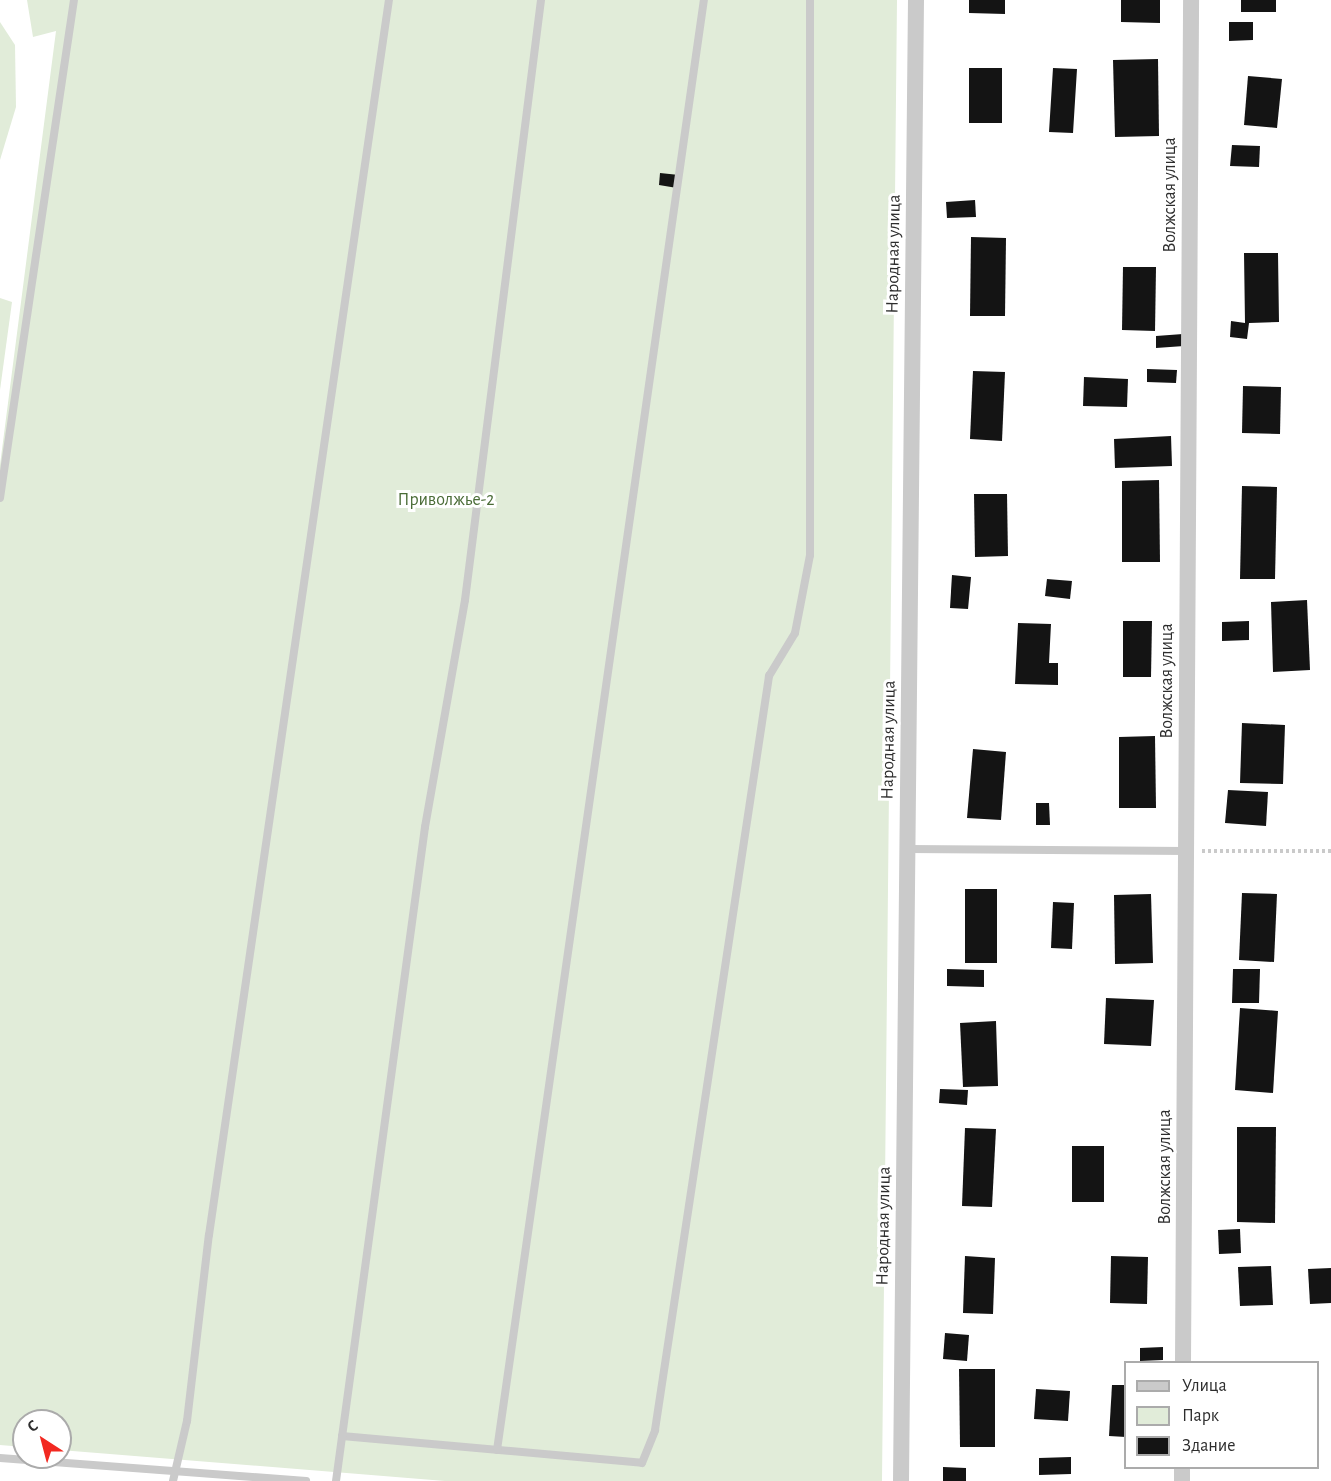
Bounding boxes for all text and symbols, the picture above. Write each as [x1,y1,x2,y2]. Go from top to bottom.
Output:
street label: Волжская улица [1159,137,1181,253]
street label: Народная улица [882,194,906,314]
park label: Приволжье-2 [398,489,494,511]
street label: Волжская улица [1156,623,1178,739]
street label: Народная улица [877,680,901,800]
street label: Волжская улица [1154,1109,1176,1225]
street label: Народная улица [872,1166,896,1286]
legend [1124,1361,1319,1469]
text: Улица [1182,1377,1227,1395]
text: Парк [1182,1407,1219,1425]
north arrow [12,1409,72,1469]
text: С [24,1417,41,1435]
text: Здание [1182,1437,1236,1455]

